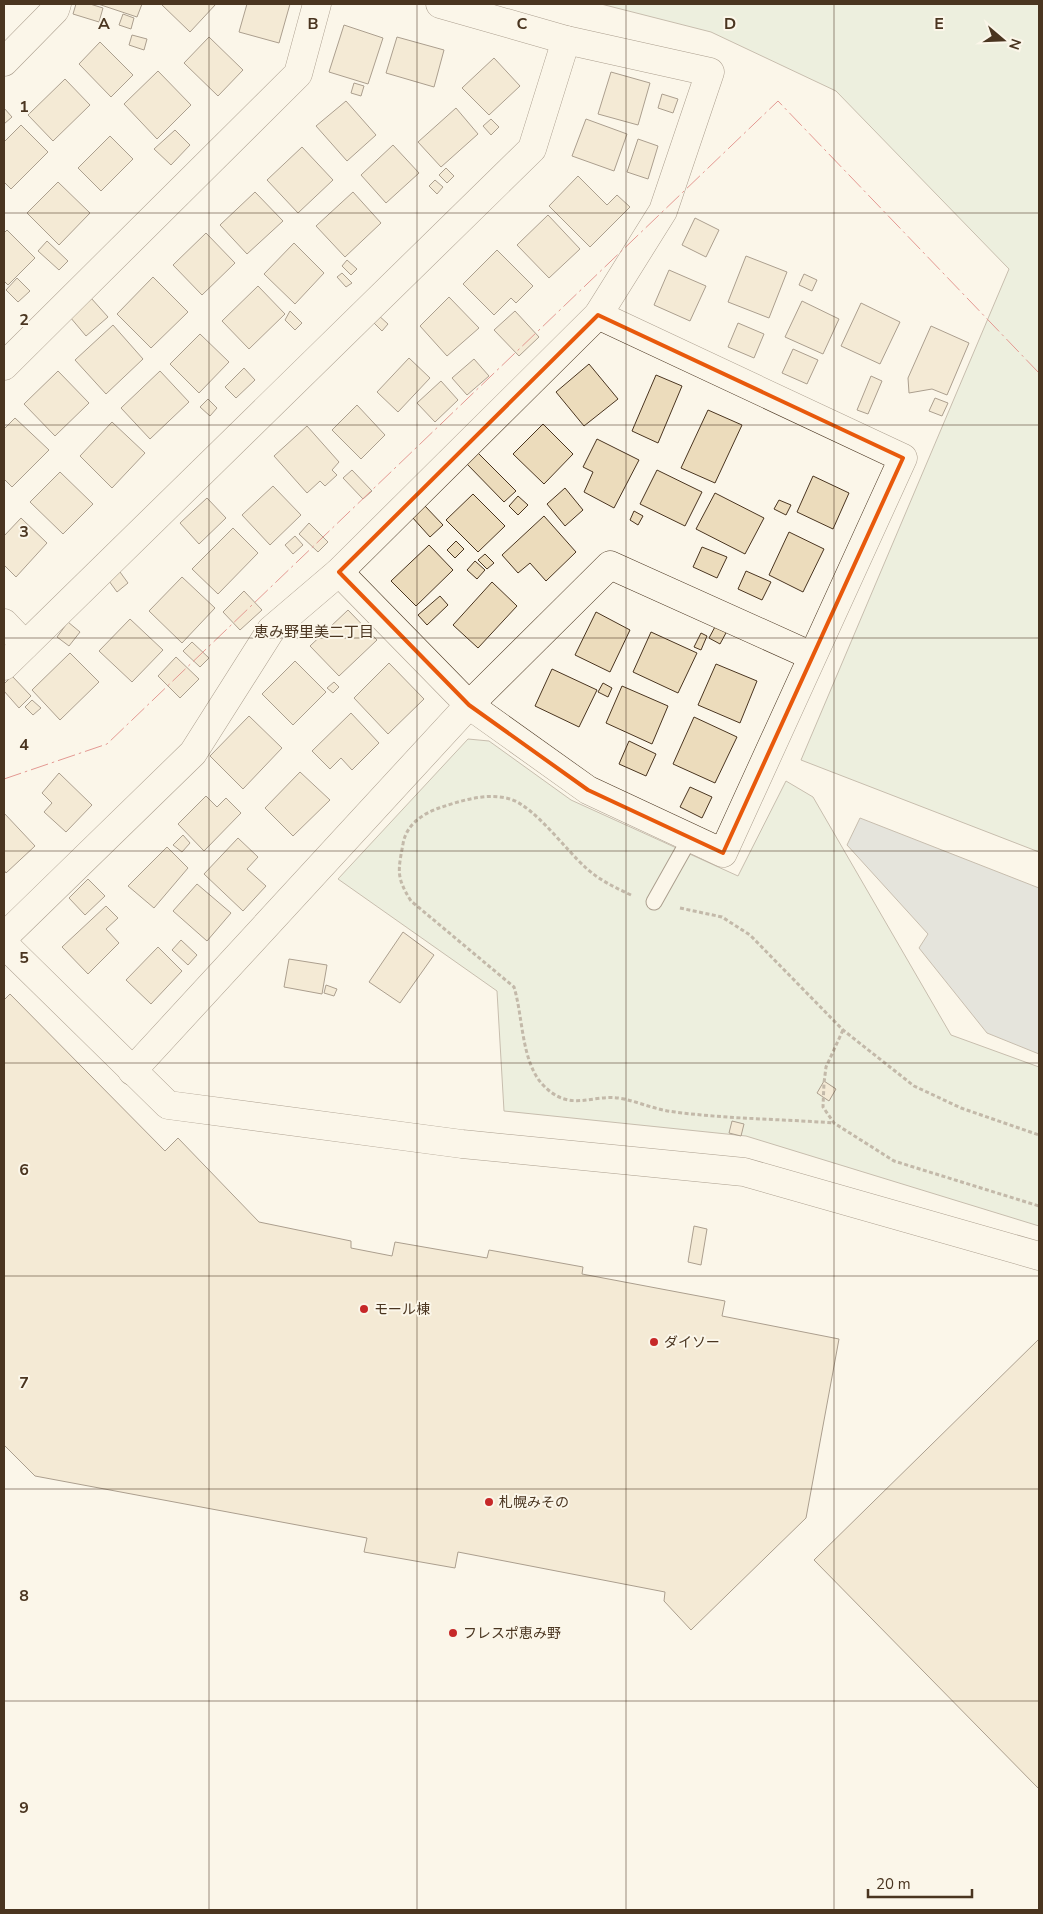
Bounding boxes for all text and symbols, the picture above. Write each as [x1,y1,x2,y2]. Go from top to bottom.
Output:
text: A [98,13,110,35]
text: B [307,13,319,35]
text: C [517,13,528,35]
text: D [724,13,736,35]
text: E [934,13,944,35]
north arrow [978,15,1028,65]
text: N [1004,36,1026,52]
text: 1 [19,96,29,118]
text: 2 [19,309,29,331]
text: 3 [19,521,29,543]
district label: 恵み野里美二丁目 [254,622,374,642]
text: 4 [19,734,29,756]
text: 5 [19,947,29,969]
text: 6 [19,1159,29,1181]
place label: モール棟 [374,1300,430,1319]
marker: モール棟 [358,1303,370,1315]
place label: ダイソー [664,1333,720,1352]
marker: ダイソー [648,1336,660,1348]
text: 7 [19,1372,29,1394]
place label: 札幌みその [499,1493,569,1512]
marker: 札幌みその [483,1496,495,1508]
text: 8 [19,1585,29,1607]
place label: フレスポ恵み野 [463,1624,561,1643]
marker: フレスポ恵み野 [447,1627,459,1639]
text: 9 [19,1797,29,1819]
scale bar [868,1866,972,1898]
text: 20 m [876,1874,911,1894]

